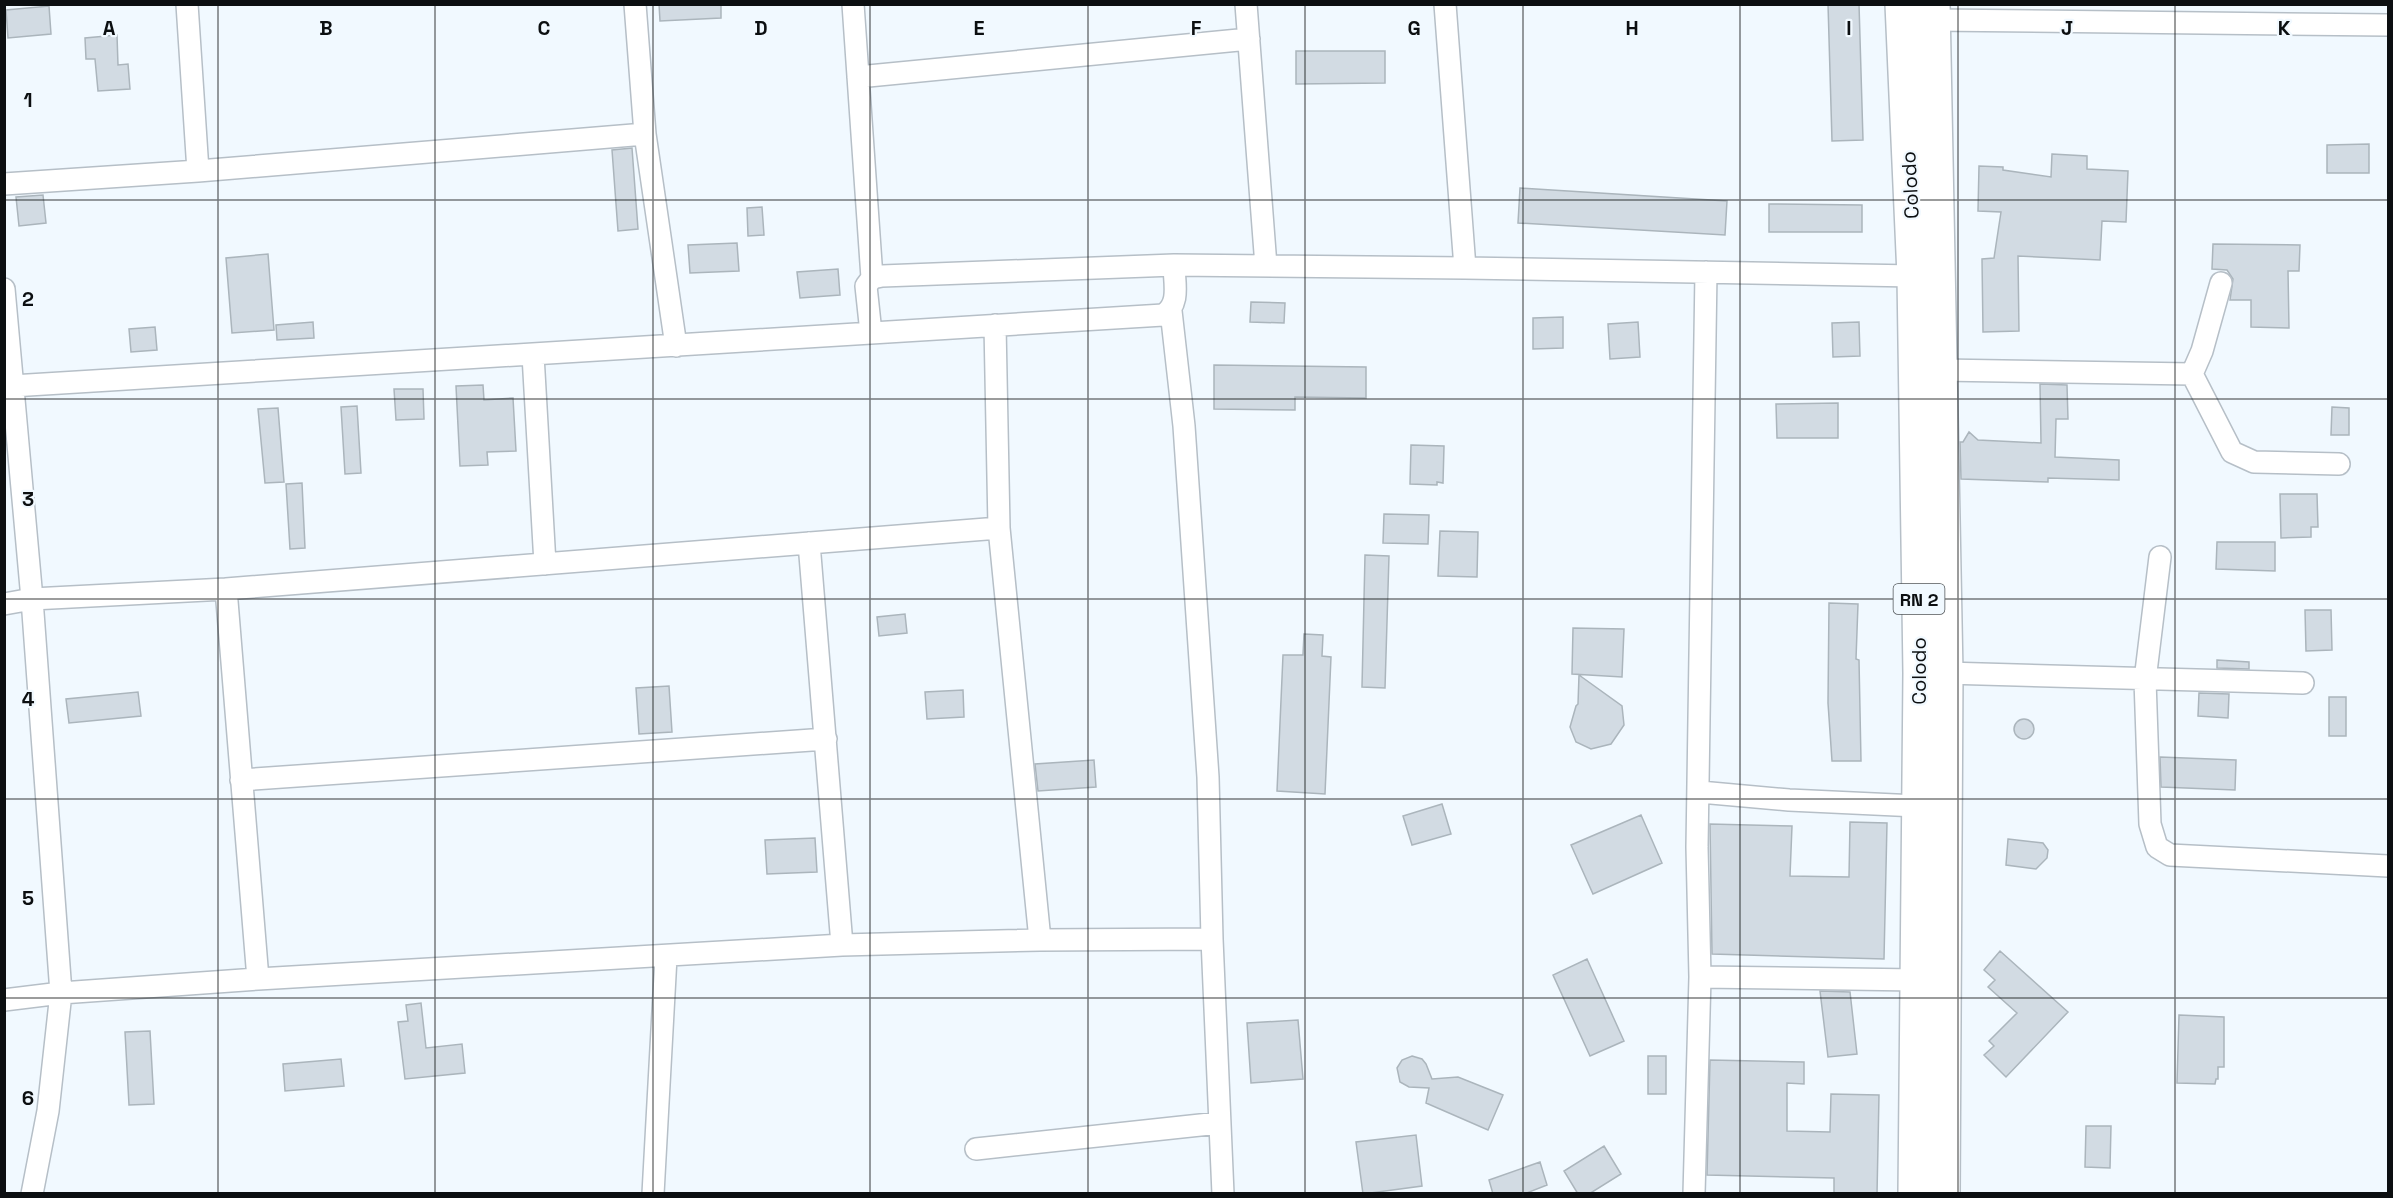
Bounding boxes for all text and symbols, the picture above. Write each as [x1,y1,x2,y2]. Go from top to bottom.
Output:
text: A [103,15,116,41]
text: B [319,15,333,41]
text: C [538,15,551,41]
text: D [754,15,768,41]
text: E [973,15,985,41]
text: F [1191,15,1202,41]
text: G [1407,15,1421,41]
text: H [1625,15,1639,41]
text: I [1846,15,1852,41]
text: J [2061,15,2073,41]
text: K [2278,15,2291,41]
text: 1 [23,87,33,113]
street label: Colodo [1895,151,1925,219]
text: 2 [22,286,34,312]
text: 3 [22,486,34,512]
road number: RN 2 [1894,584,1944,614]
street label: Colodo [1906,637,1932,705]
text: 4 [22,686,35,712]
text: 5 [22,885,34,911]
text: 6 [22,1085,34,1111]

